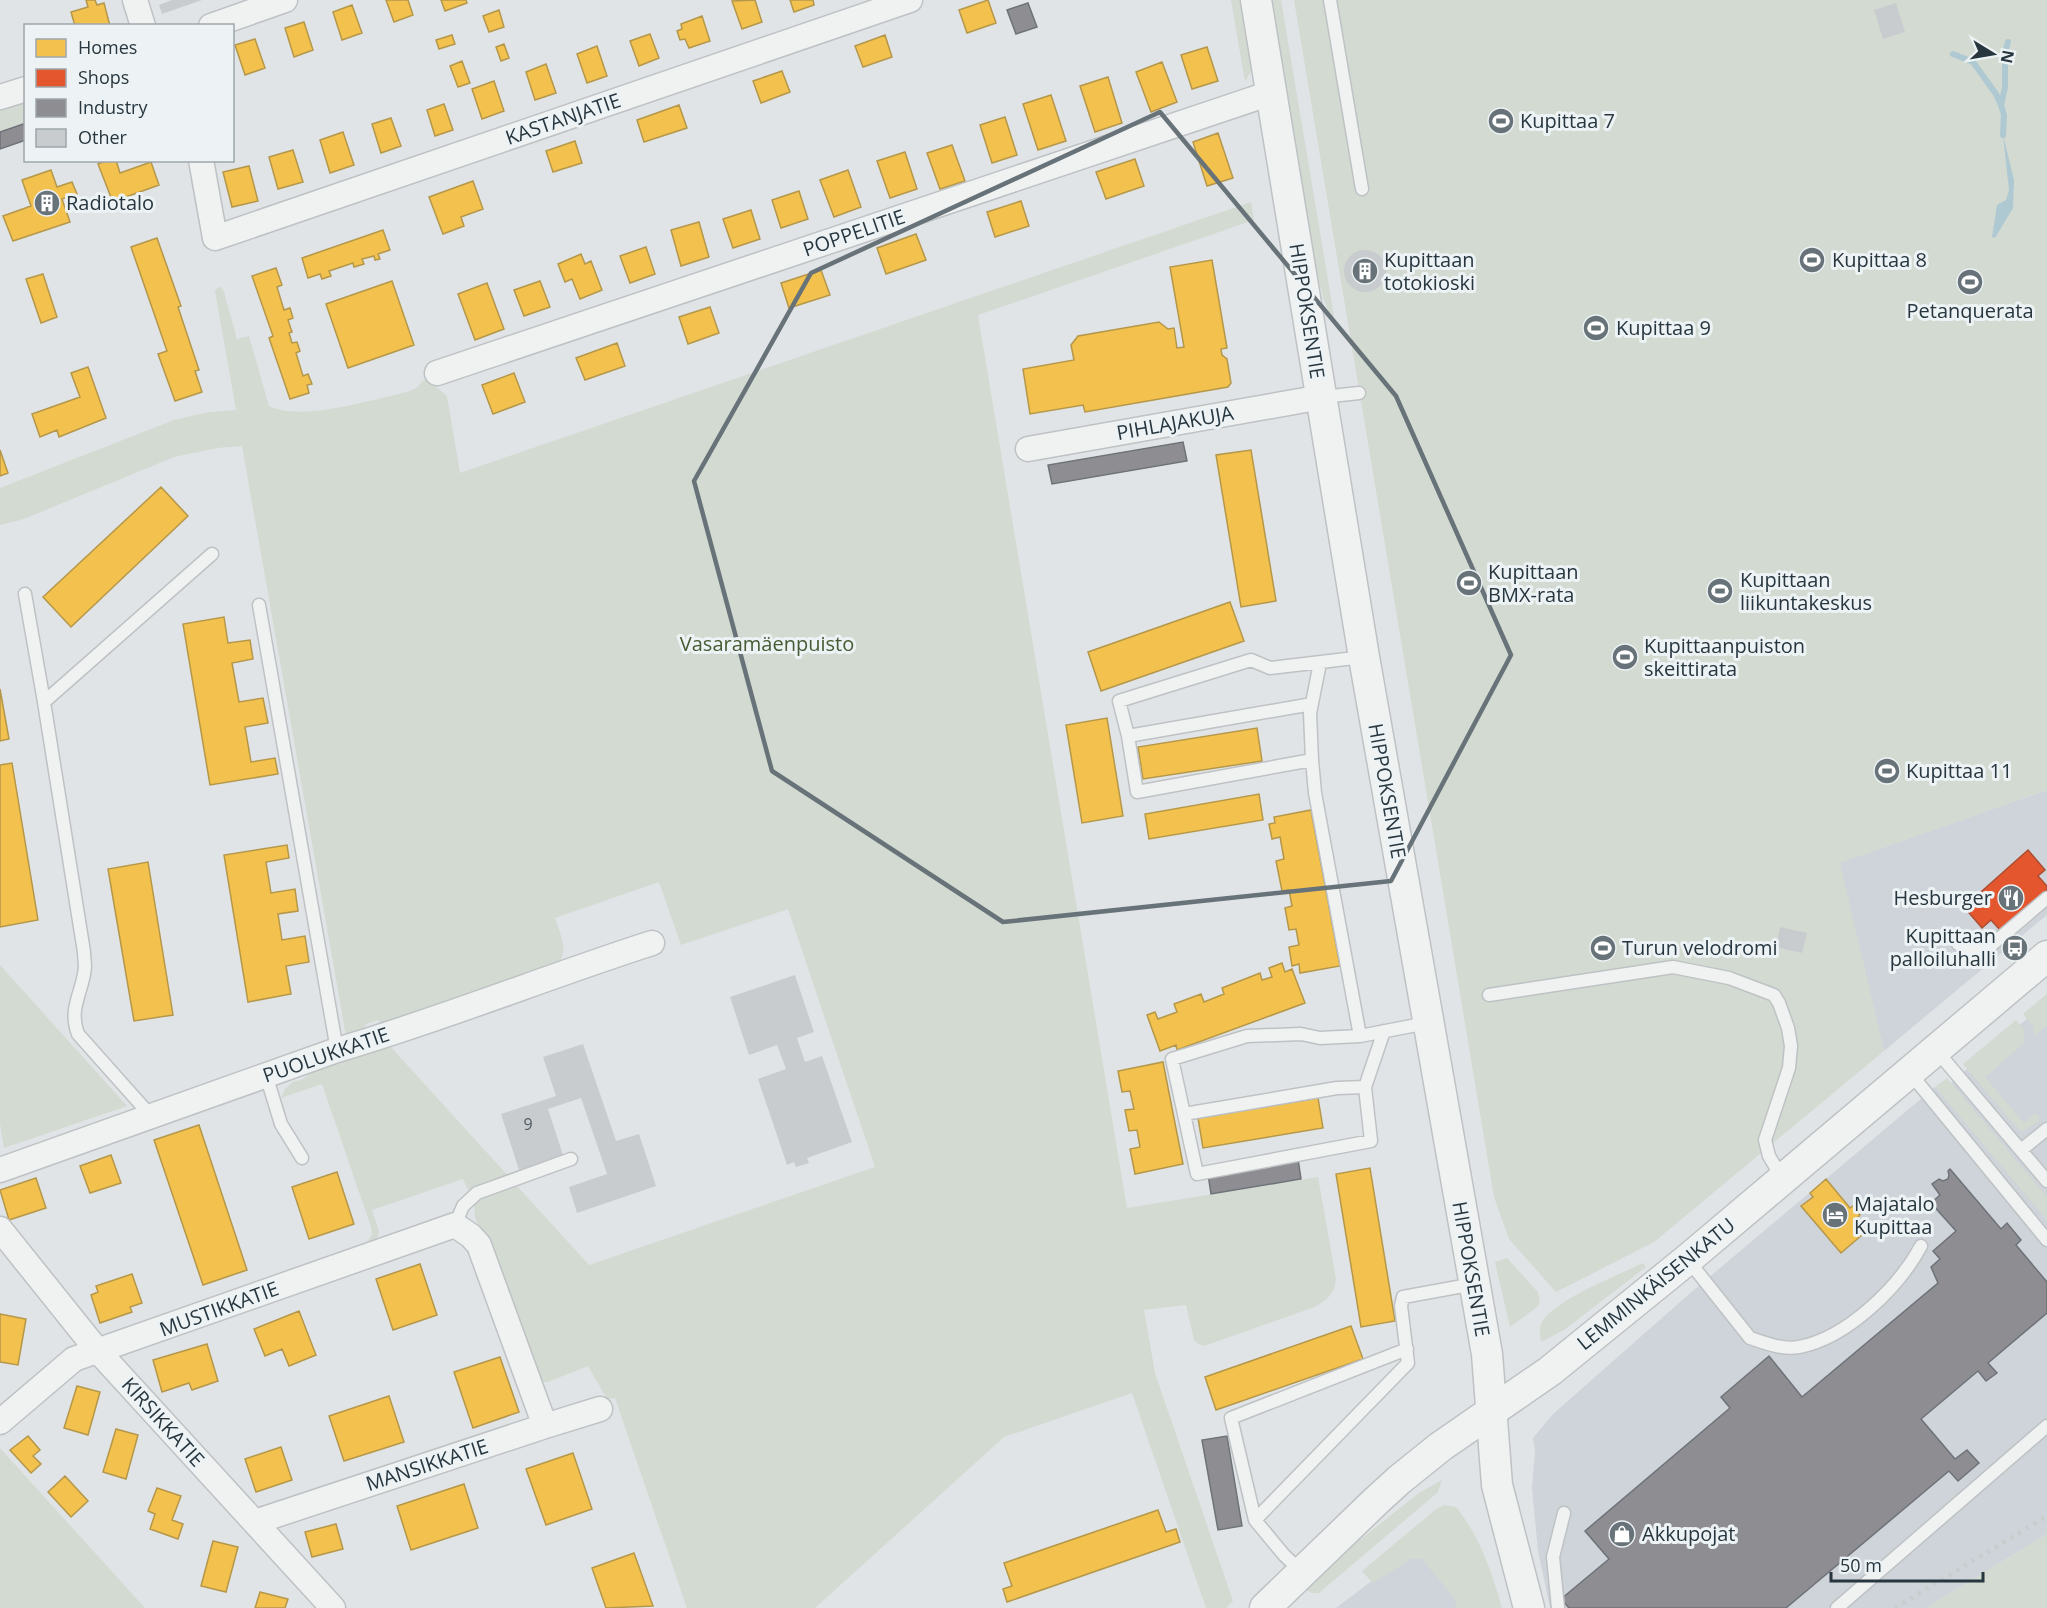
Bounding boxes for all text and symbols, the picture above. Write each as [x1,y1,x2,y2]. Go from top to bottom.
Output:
legend [24,24,234,162]
north arrow [1963,24,2023,84]
text: Homes [78,35,137,59]
text: N [1996,48,2020,65]
text: Shops [78,65,129,89]
street label: KASTANJATIE [502,86,624,151]
text: Industry [78,95,148,119]
sports icon: Kupittaa 7 [1486,106,1516,136]
place label: Kupittaa 7 [1520,107,1615,134]
text: Other [78,125,128,149]
building icon: Radiotalo [32,188,62,218]
place label: Radiotalo [66,189,154,216]
street label: POPPELITIE [799,202,909,263]
street label: HIPPOKSENTIE [1283,241,1332,381]
sports icon: Kupittaa 8 [1797,245,1827,275]
place label: Kupittaan totokioski [1384,246,1475,296]
place label: Kupittaa 8 [1832,246,1927,273]
building icon: Kupittaan totokioski [1350,256,1380,286]
sports icon: Petanquerata [1955,267,1985,297]
place label: Petanquerata [1906,297,2034,324]
sports icon: Kupittaa 9 [1581,313,1611,343]
place label: Kupittaa 9 [1616,314,1711,341]
street label: PIHLAJAKUJA [1114,399,1236,446]
place label: Kupittaan BMX-rata [1488,558,1579,608]
place label: Kupittaan liikuntakeskus [1740,566,1872,616]
sports icon: Kupittaan BMX-rata [1454,568,1484,598]
sports icon: Kupittaan liikuntakeskus [1705,576,1735,606]
park label: Vasaramäenpuisto [680,630,854,657]
place label: Kupittaanpuiston skeittirata [1644,632,1805,682]
sports icon: Kupittaanpuiston skeittirata [1610,642,1640,672]
street label: HIPPOKSENTIE [1362,721,1413,861]
sports icon: Kupittaa 11 [1872,756,1902,786]
place label: Kupittaa 11 [1906,757,2012,784]
restaurant icon: Hesburger [1996,883,2026,913]
place label: Hesburger [1894,884,1992,911]
place label: Kupittaan palloiluhalli [1890,922,1996,972]
sports icon: Turun velodromi [1588,933,1618,963]
bus stop icon: Kupittaan palloiluhalli [2000,933,2030,963]
place label: Turun velodromi [1622,934,1778,961]
street label: PUOLUKKATIE [259,1020,393,1089]
house number: 9 [523,1113,533,1135]
place label: Majatalo Kupittaa [1854,1190,1935,1240]
street label: HIPPOKSENTIE [1446,1199,1497,1339]
hotel icon: Majatalo Kupittaa [1820,1200,1850,1230]
street label: LEMMINKÄISENKATU [1571,1211,1740,1356]
street label: MUSTIKKATIE [155,1274,282,1343]
street label: KIRSIKKATIE [116,1371,211,1472]
street label: MANSIKKATIE [362,1432,491,1497]
shop icon: Akkupojat [1607,1519,1637,1549]
place label: Akkupojat [1642,1520,1736,1547]
scale bar [1831,1545,1982,1583]
text: 50 m [1840,1553,1882,1577]

